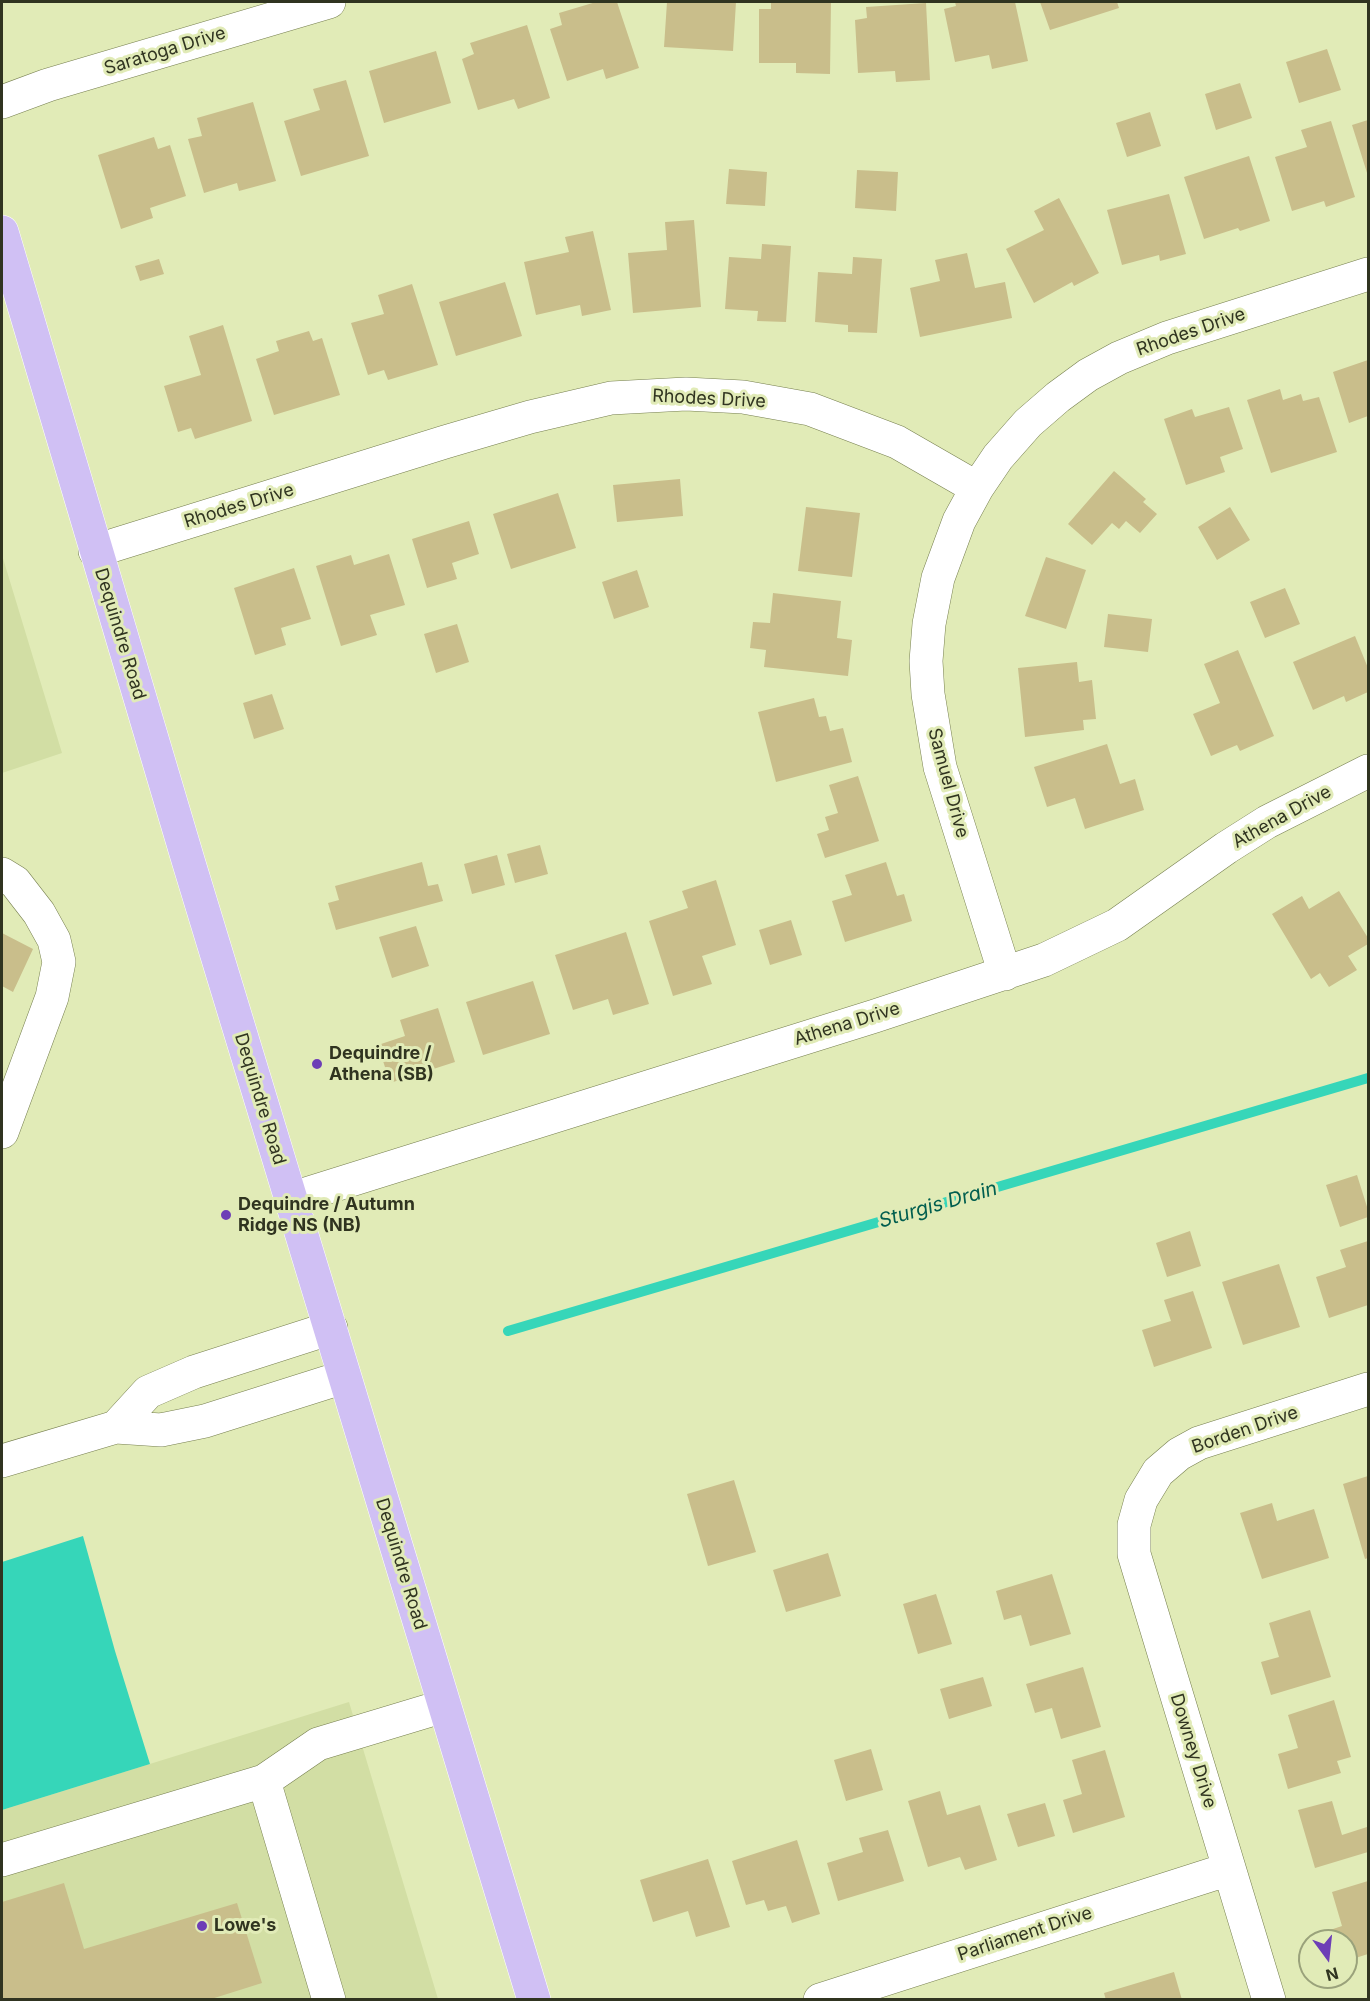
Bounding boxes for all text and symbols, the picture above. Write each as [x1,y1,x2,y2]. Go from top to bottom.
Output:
street label: Saratoga Drive [102,22,228,80]
street label: Rhodes Drive [1134,303,1248,361]
street label: Rhodes Drive [652,385,766,413]
street label: Rhodes Drive [181,479,297,533]
street label: Dequindre Road [90,566,150,702]
street label: Samuel Drive [923,726,973,840]
street label: Athena Drive [1229,781,1335,853]
street label: Athena Drive [791,998,903,1050]
street label: Dequindre Road [230,1031,290,1167]
place label: Dequindre / Athena (SB) [329,1043,434,1086]
marker: Dequindre / Athena (SB) [310,1057,324,1071]
water label: Sturgis Drain [876,1177,1000,1233]
place label: Dequindre / Autumn Ridge NS (NB) [238,1194,415,1236]
marker: Dequindre / Autumn Ridge NS (NB) [219,1208,233,1222]
street label: Borden Drive [1189,1402,1301,1458]
street label: Dequindre Road [371,1496,431,1632]
street label: Downey Drive [1165,1691,1221,1811]
street label: Parliament Drive [955,1902,1095,1966]
place label: Lowe's [214,1915,276,1937]
marker: Lowe's [195,1919,209,1933]
north arrow [1298,1929,1358,1989]
text: N [1324,1963,1341,1986]

